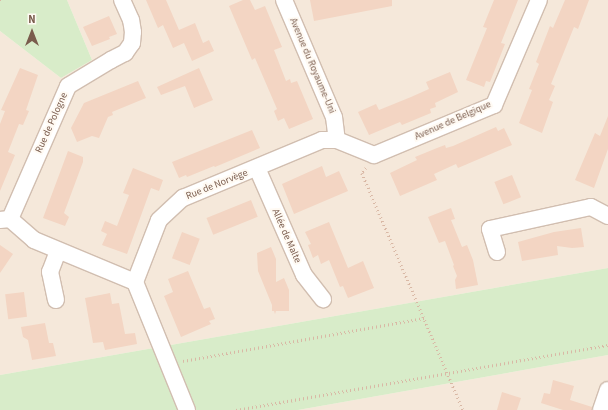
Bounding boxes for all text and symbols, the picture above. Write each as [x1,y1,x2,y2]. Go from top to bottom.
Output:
north arrow [12,12,52,52]
text: N [28,12,36,27]
street label: Avenue du Royaume-Uni [286,16,338,116]
street label: Rue de Pologne [33,91,71,155]
street label: Avenue de Belgique [413,99,493,143]
street label: Rue de Norvège [184,167,250,203]
street label: Allée de Malte [269,207,303,265]

